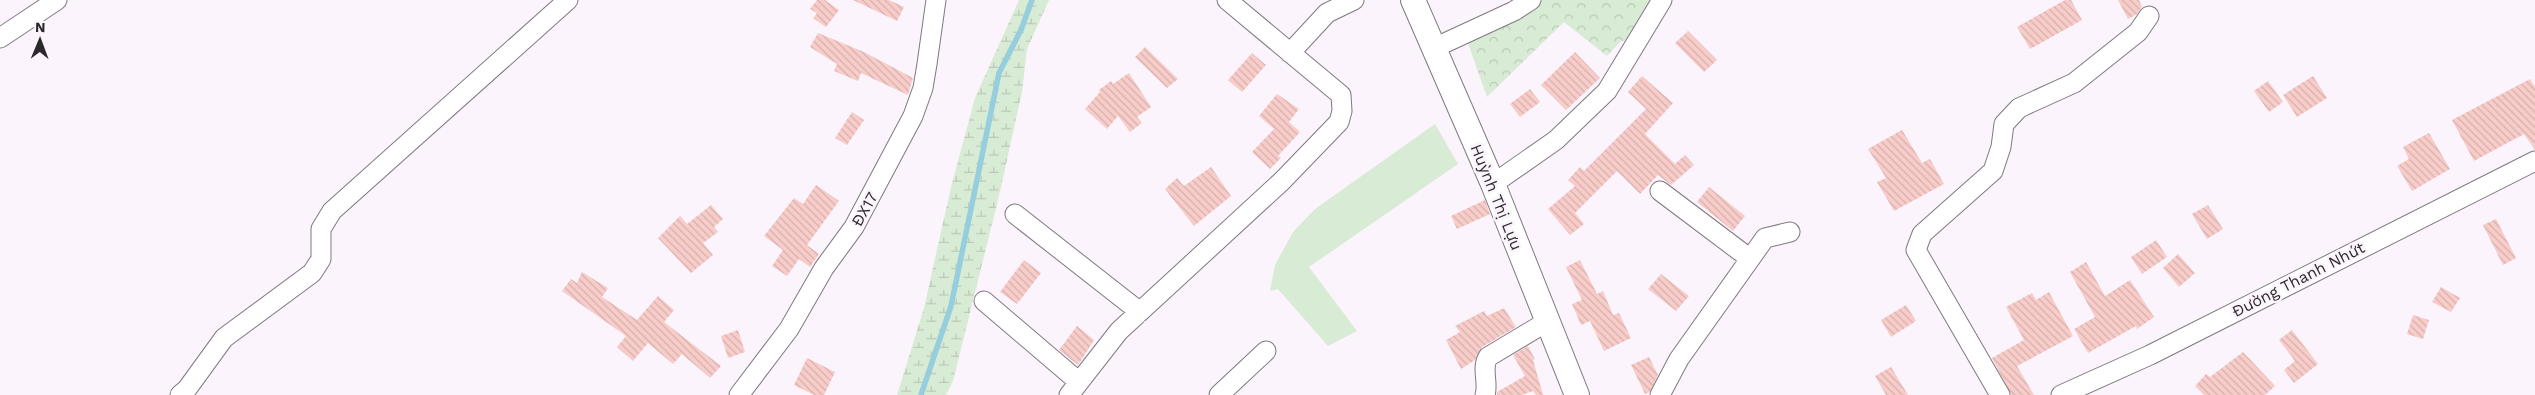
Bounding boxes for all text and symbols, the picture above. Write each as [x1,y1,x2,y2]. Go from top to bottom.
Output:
north arrow [15,15,65,65]
text: N [35,19,46,35]
street label: Huỳnh Thị Lựu [1467,141,1526,253]
street label: ĐX17 [847,189,882,230]
street label: Đường Thanh Nhứt [2229,238,2368,321]

